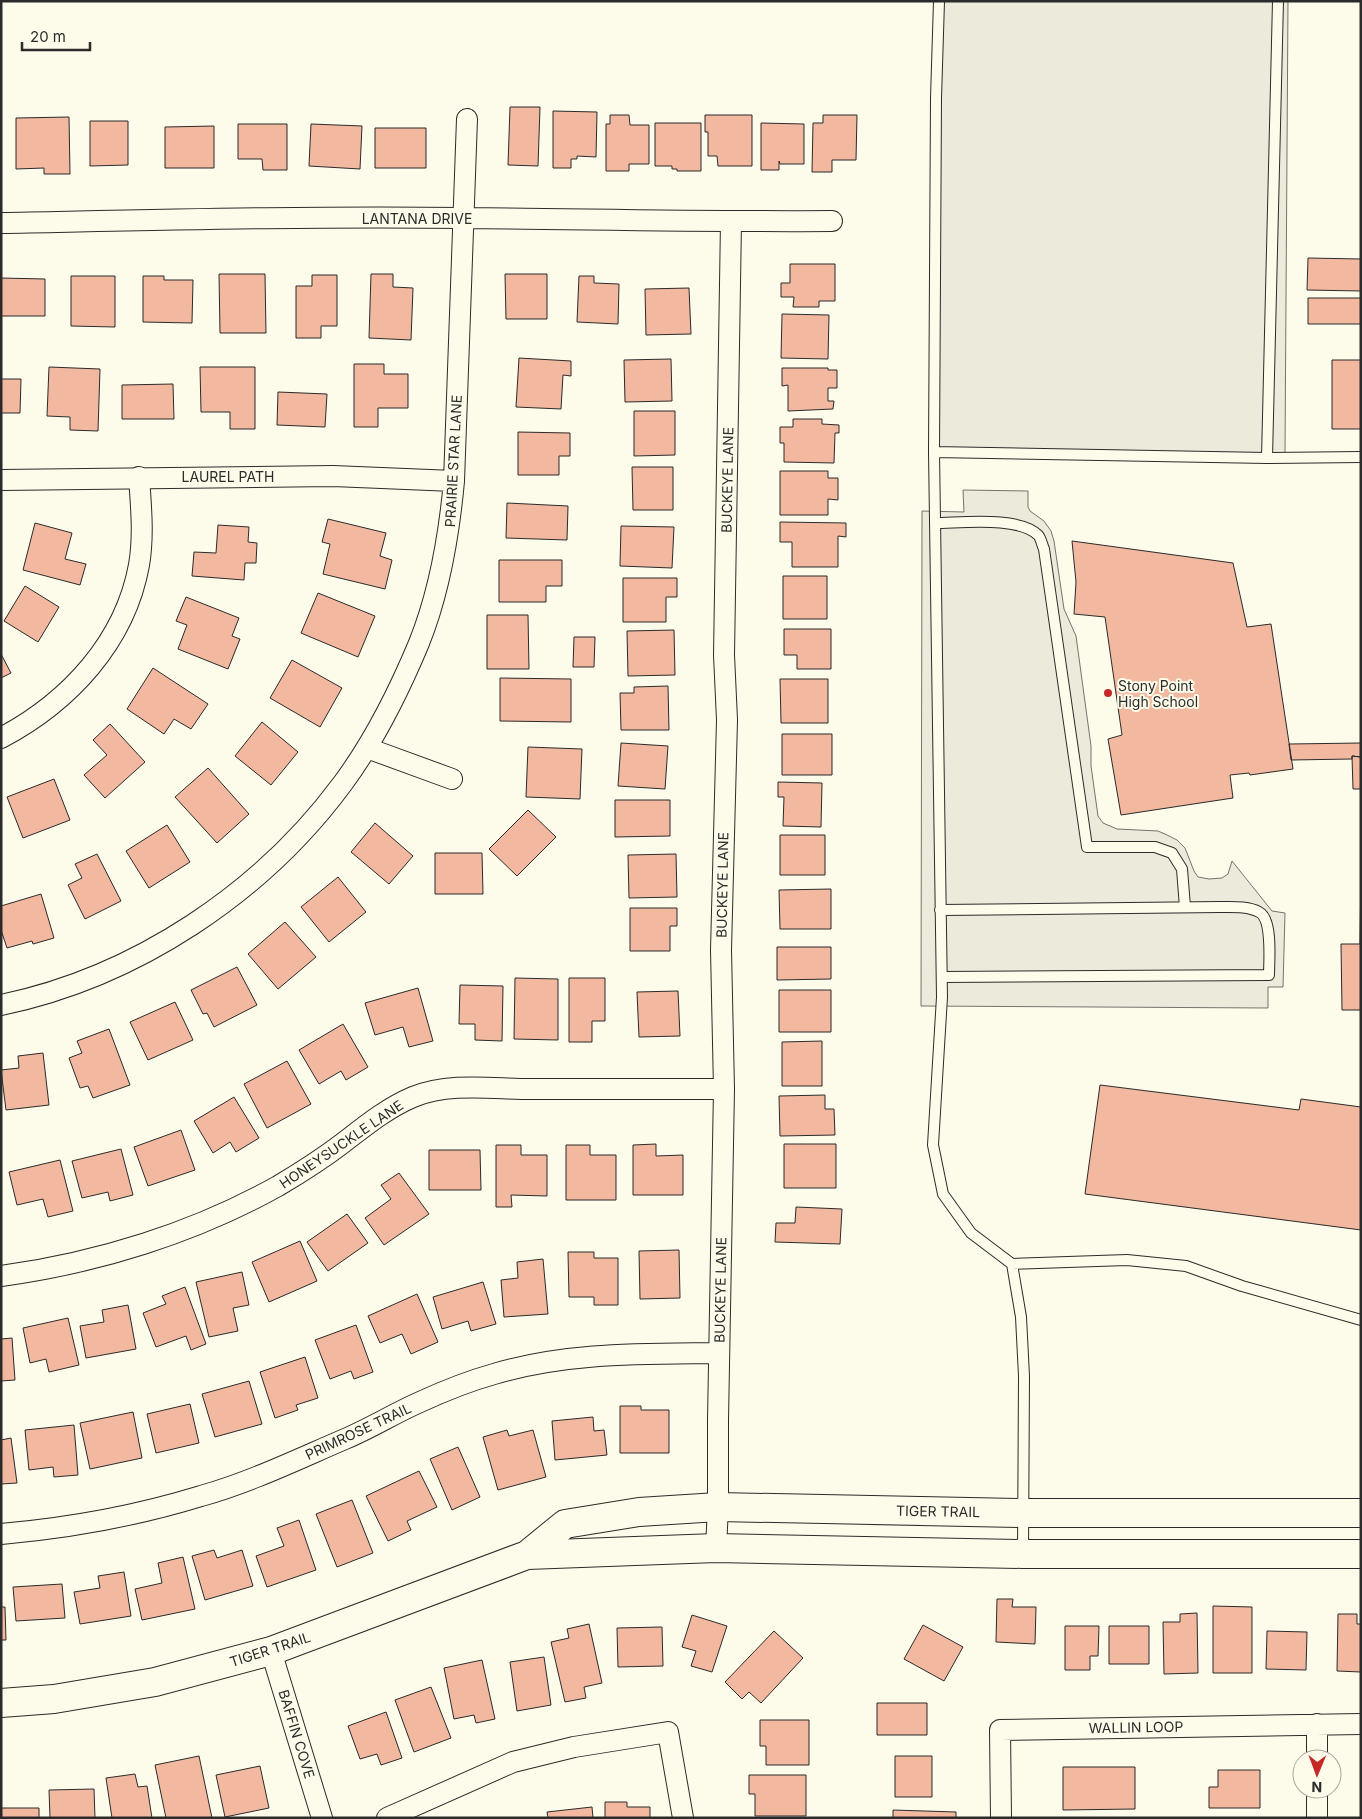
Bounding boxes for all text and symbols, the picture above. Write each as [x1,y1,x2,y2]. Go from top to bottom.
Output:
scale bar [22,20,90,52]
text: 20 m [30,27,66,46]
street label: LANTANA DRIVE [362,210,472,227]
street label: PRAIRIE STAR LANE [441,394,465,528]
street label: BUCKEYE LANE [718,427,736,533]
street label: LAUREL PATH [182,468,274,485]
place label: Stony Point High School [1118,677,1198,710]
marker: Stony Point High School [1102,687,1114,699]
street label: BUCKEYE LANE [713,832,731,938]
street label: HONEYSUCKLE LANE [276,1096,406,1192]
street label: BUCKEYE LANE [711,1237,729,1343]
street label: PRIMROSE TRAIL [302,1399,414,1463]
street label: TIGER TRAIL [896,1502,980,1520]
street label: TIGER TRAIL [227,1628,313,1670]
street label: BAFFIN COVE [275,1687,319,1781]
street label: WALLIN LOOP [1089,1718,1184,1736]
north arrow [1292,1749,1342,1799]
text: N [1311,1779,1322,1796]

